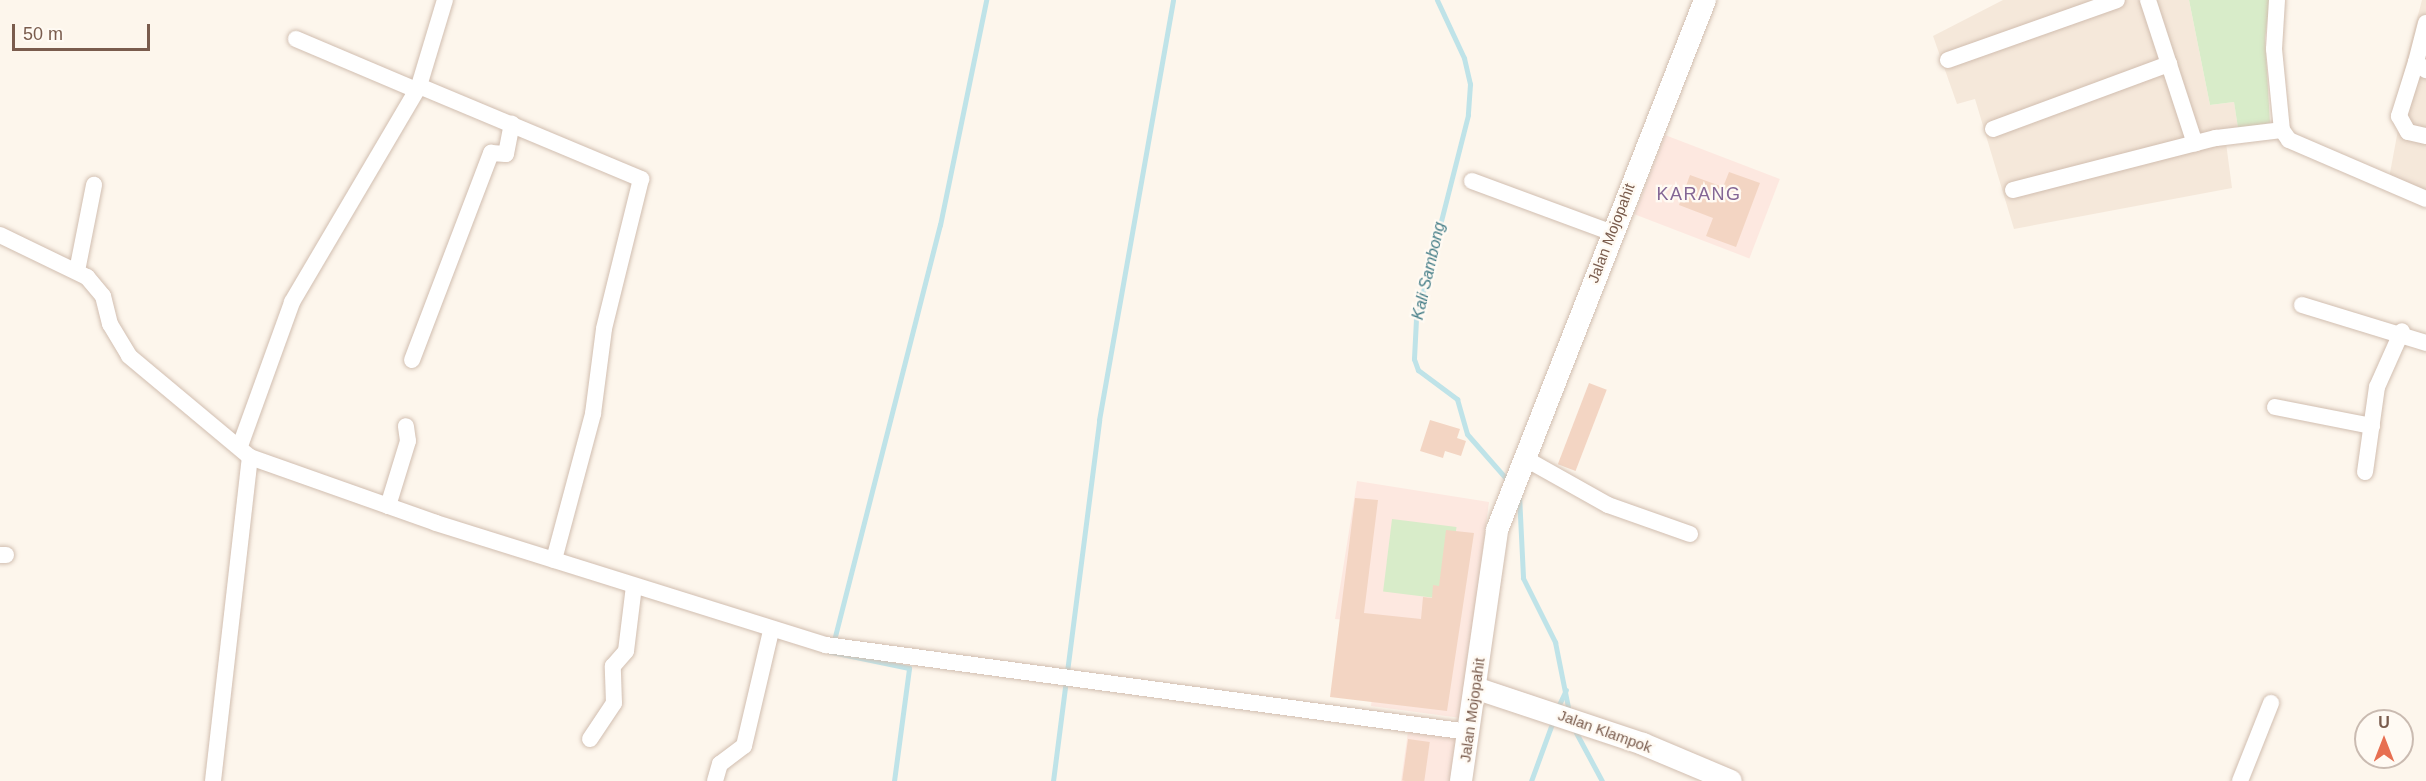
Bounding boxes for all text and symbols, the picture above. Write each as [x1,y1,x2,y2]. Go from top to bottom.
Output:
scale bar [15,12,153,50]
text: 50 m [23,24,63,44]
street label: Jalan Mojopahit [1584,181,1638,285]
district label: KARANG [1656,183,1742,205]
water label: Kali Sambong [1408,220,1450,322]
street label: Jalan Mojopahit [1456,657,1488,763]
street label: Jalan Klampok [1556,706,1654,756]
north arrow [2354,709,2414,769]
text: U [2378,714,2390,731]

